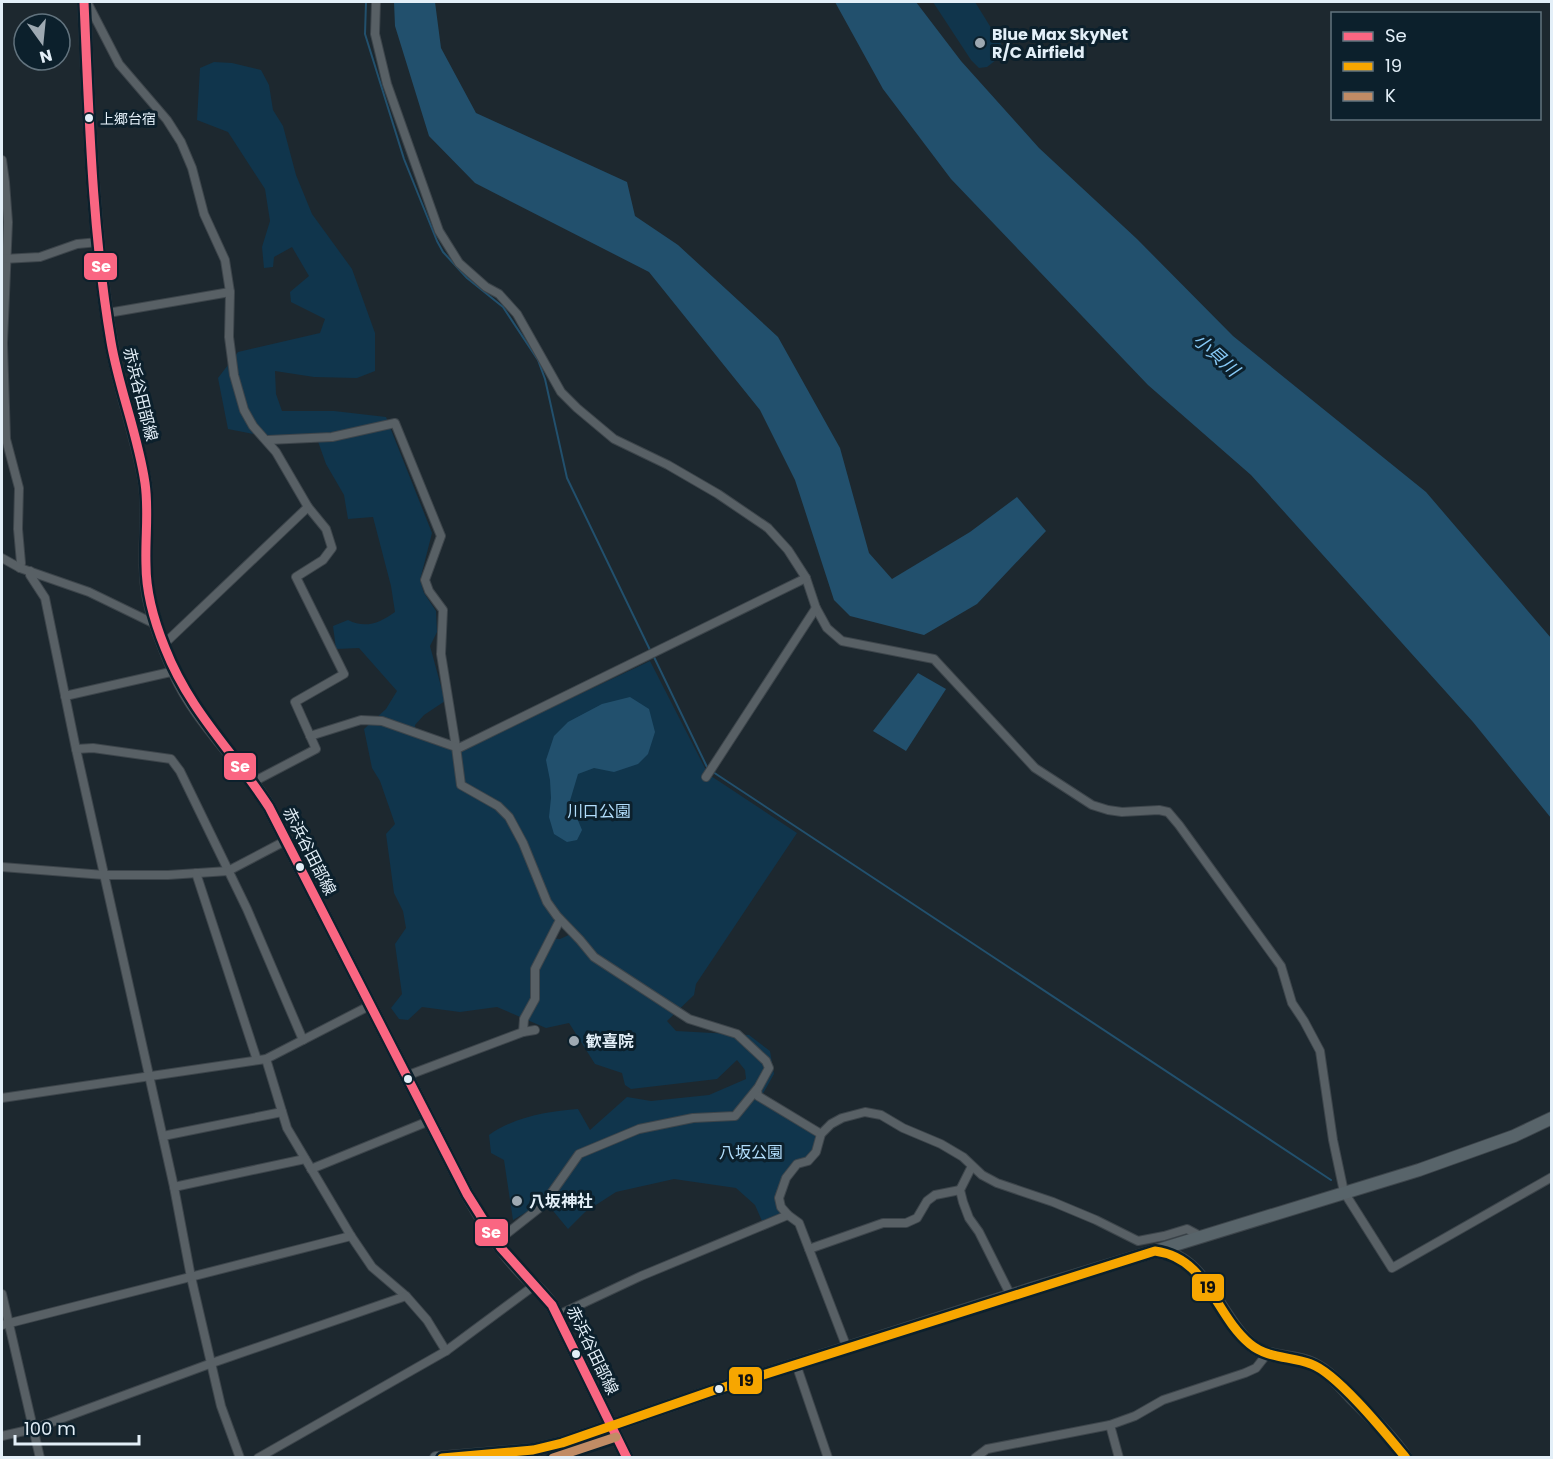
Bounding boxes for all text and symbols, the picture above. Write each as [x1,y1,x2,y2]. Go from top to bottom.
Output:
north arrow [12,12,72,72]
legend [1331,12,1541,120]
place label: Blue Max SkyNet R/C Airfield [992,23,1128,64]
text: Se [1385,23,1407,48]
marker: Blue Max SkyNet R/C Airfield [973,36,987,50]
text: N [37,43,55,69]
text: 19 [1385,53,1402,78]
text: K [1385,83,1396,108]
place label: 上郷台宿 [100,109,156,129]
marker: 上郷台宿 [83,112,95,124]
line badge: Se [83,252,118,281]
text: Se [91,255,111,278]
water label: 小貝川 [1188,327,1246,383]
street label: 赤浜谷田部線 [118,345,163,443]
line badge: Se [223,752,257,781]
text: Se [230,755,250,778]
park label: 川口公園 [567,800,631,823]
street label: 赤浜谷田部線 [278,803,342,899]
unlabelled marker [294,861,306,873]
place label: 歓喜院 [586,1030,634,1053]
marker: 歓喜院 [567,1034,581,1048]
unlabelled marker [402,1073,414,1085]
park label: 八坂公園 [719,1141,783,1164]
place label: 八坂神社 [529,1190,593,1213]
marker: 八坂神社 [510,1194,524,1208]
line badge: Se [474,1218,509,1247]
text: Se [481,1221,501,1244]
line badge: 19 [1191,1273,1225,1302]
text: 19 [1200,1276,1216,1299]
street label: 赤浜谷田部線 [561,1302,624,1398]
unlabelled marker [570,1348,582,1360]
line badge: 19 [728,1366,763,1395]
text: 19 [738,1369,754,1392]
unlabelled marker [713,1383,725,1395]
scale bar [15,1408,140,1446]
text: 100 m [24,1416,76,1441]

